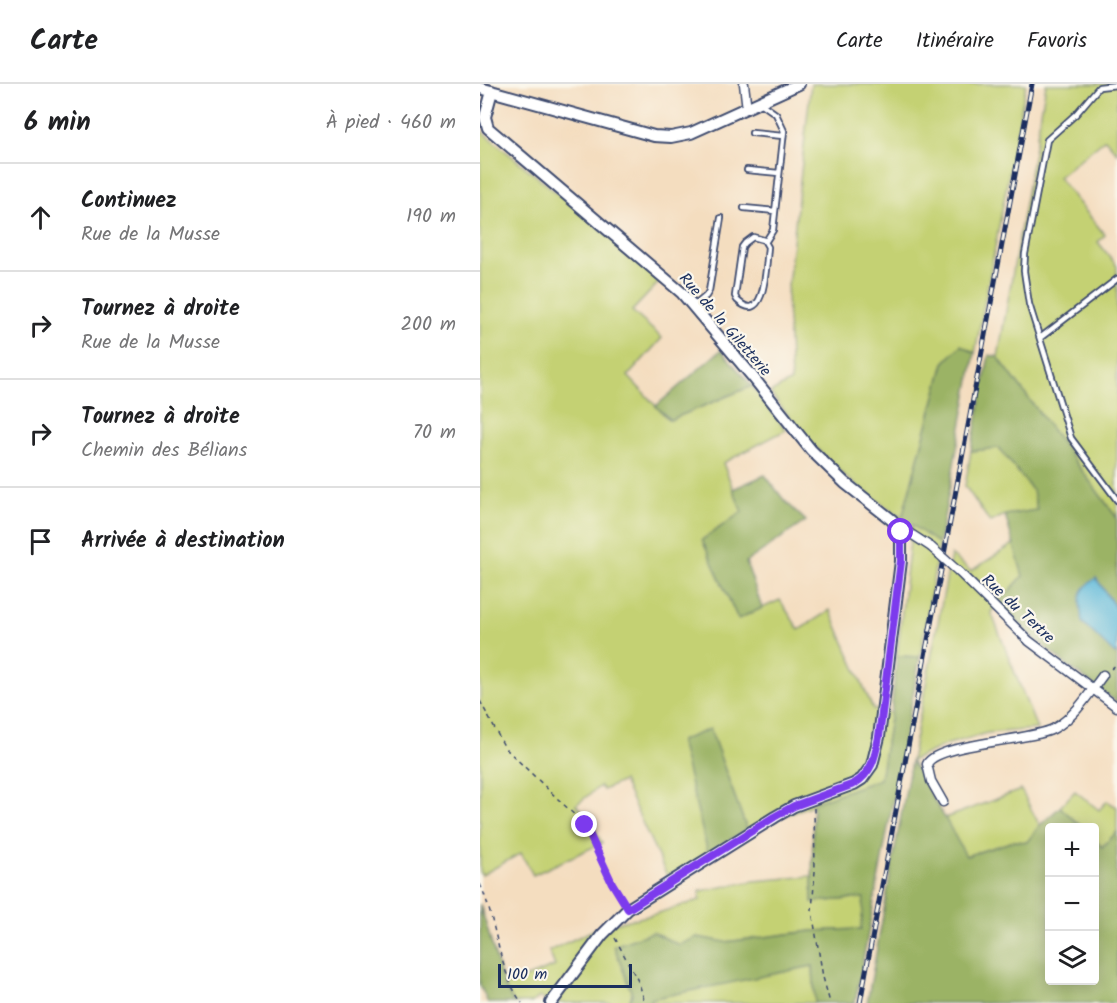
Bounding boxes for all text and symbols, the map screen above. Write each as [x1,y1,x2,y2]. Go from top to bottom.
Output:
text: Carte [30,19,98,64]
text: Carte [836,25,883,58]
text: Itinéraire [916,25,994,58]
text: Favoris [1027,25,1087,58]
text: 6 min [24,102,91,144]
text: À pied · 460 m [326,107,456,139]
text: Continuez [81,184,177,219]
icon: ahead [24,201,57,234]
text: 190 m [406,201,456,233]
text: Rue de la Musse [81,219,220,251]
street label: Rue de la Giletterie [673,267,777,383]
text: Tournez à droite [81,292,240,327]
icon: right [24,309,57,342]
text: 200 m [400,309,456,341]
text: Rue de la Musse [81,327,220,359]
text: Tournez à droite [81,400,240,435]
icon: right [24,417,57,450]
text: 70 m [413,417,456,449]
text: Chemin des Bélians [81,435,247,467]
route start [887,518,913,544]
text: Arrivée à destination [81,524,285,559]
icon: arrive [24,525,57,558]
street label: Rue du Tertre [976,568,1060,650]
route end [571,811,597,837]
map controls [1045,823,1099,985]
button: + [1045,823,1099,877]
button: − [1045,877,1099,931]
button: layers [1045,931,1099,985]
scale bar [498,961,632,988]
text: 100 m [507,962,547,987]

